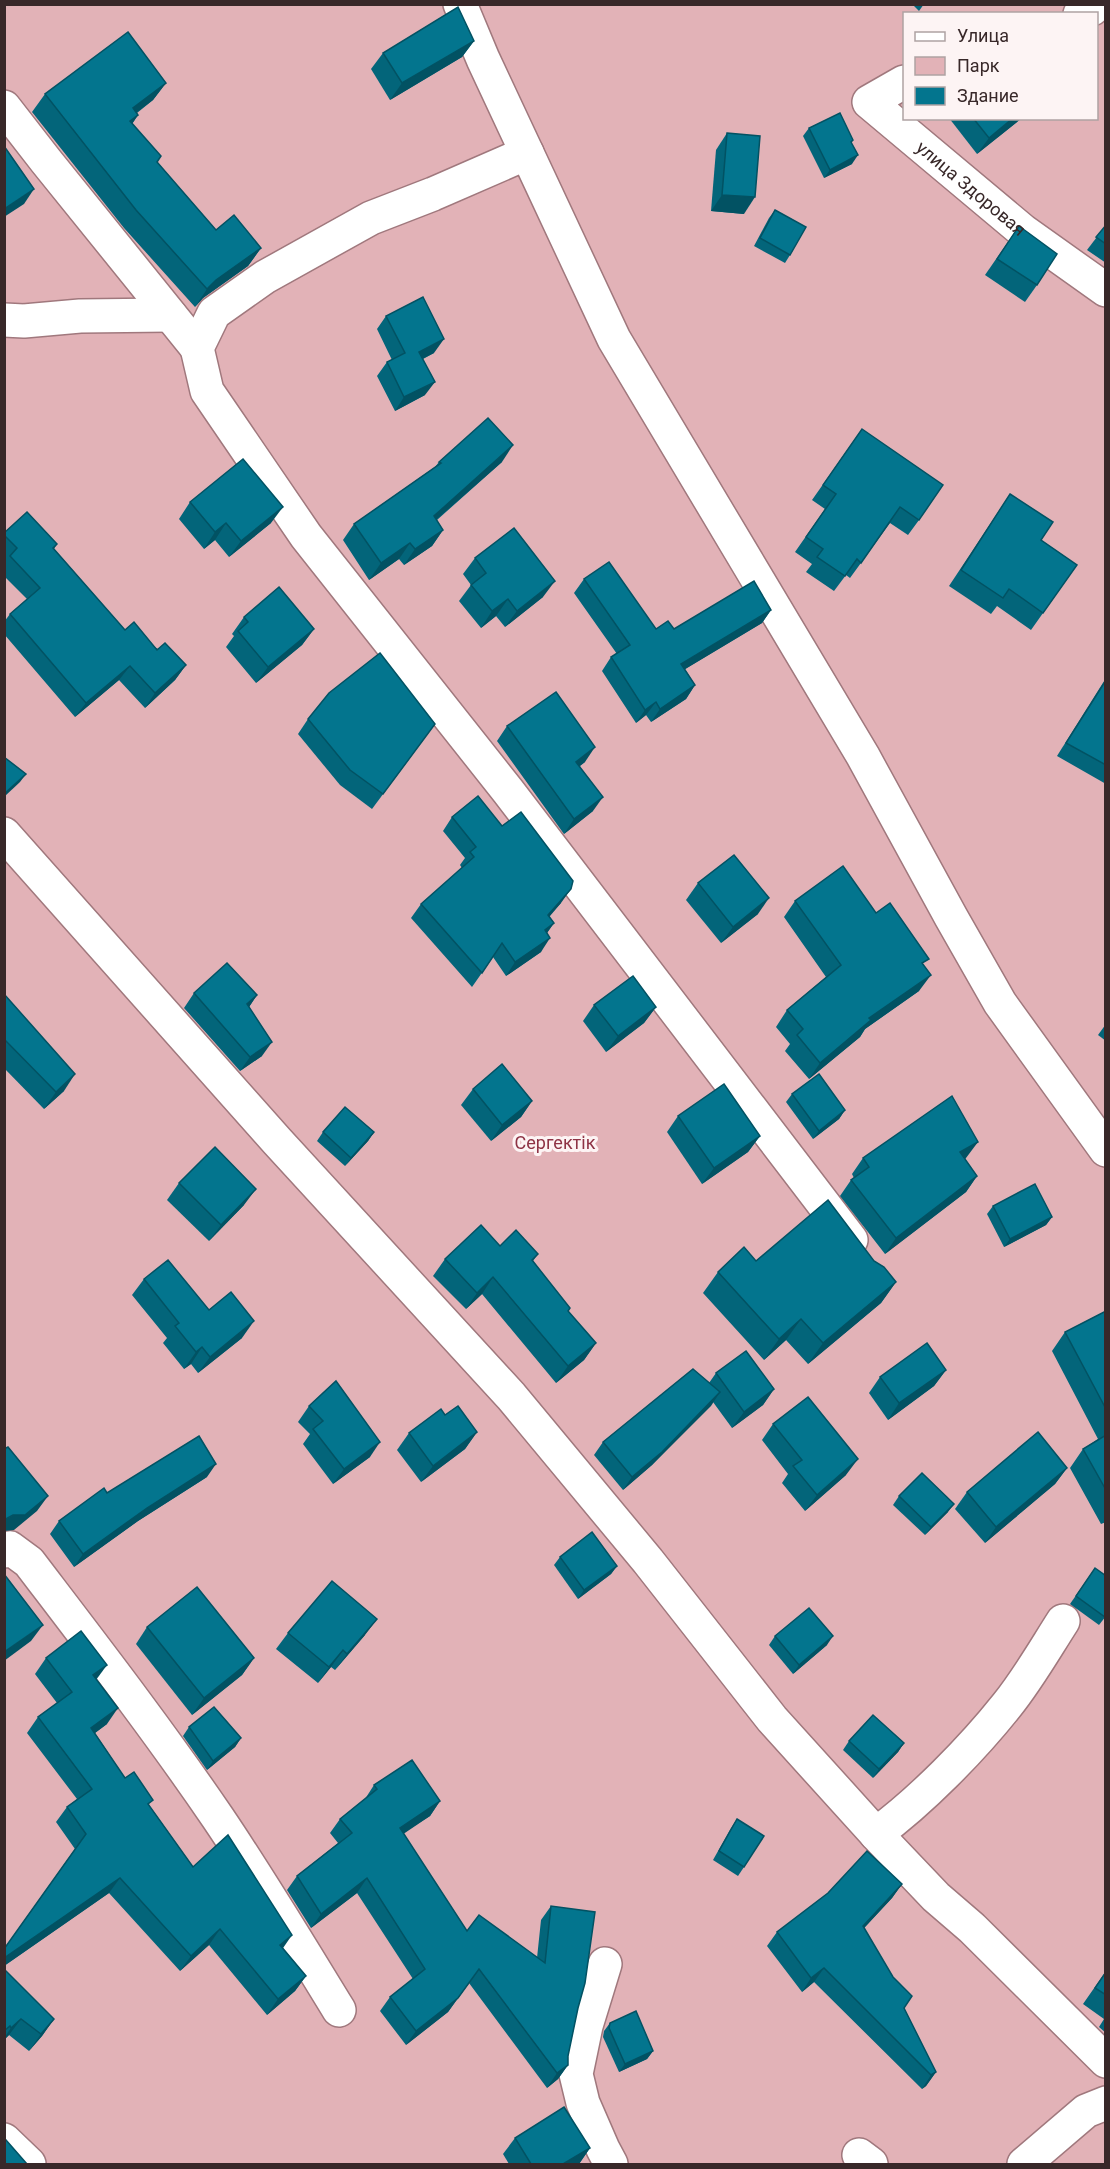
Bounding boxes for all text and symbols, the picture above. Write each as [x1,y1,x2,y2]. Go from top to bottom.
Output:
legend [903,12,1098,120]
text: Улица [957,25,1009,46]
text: Парк [957,55,1000,76]
text: Здание [957,85,1019,106]
street label: улица Здоровая [913,136,1030,240]
park label: Сергектік [515,1132,596,1153]

